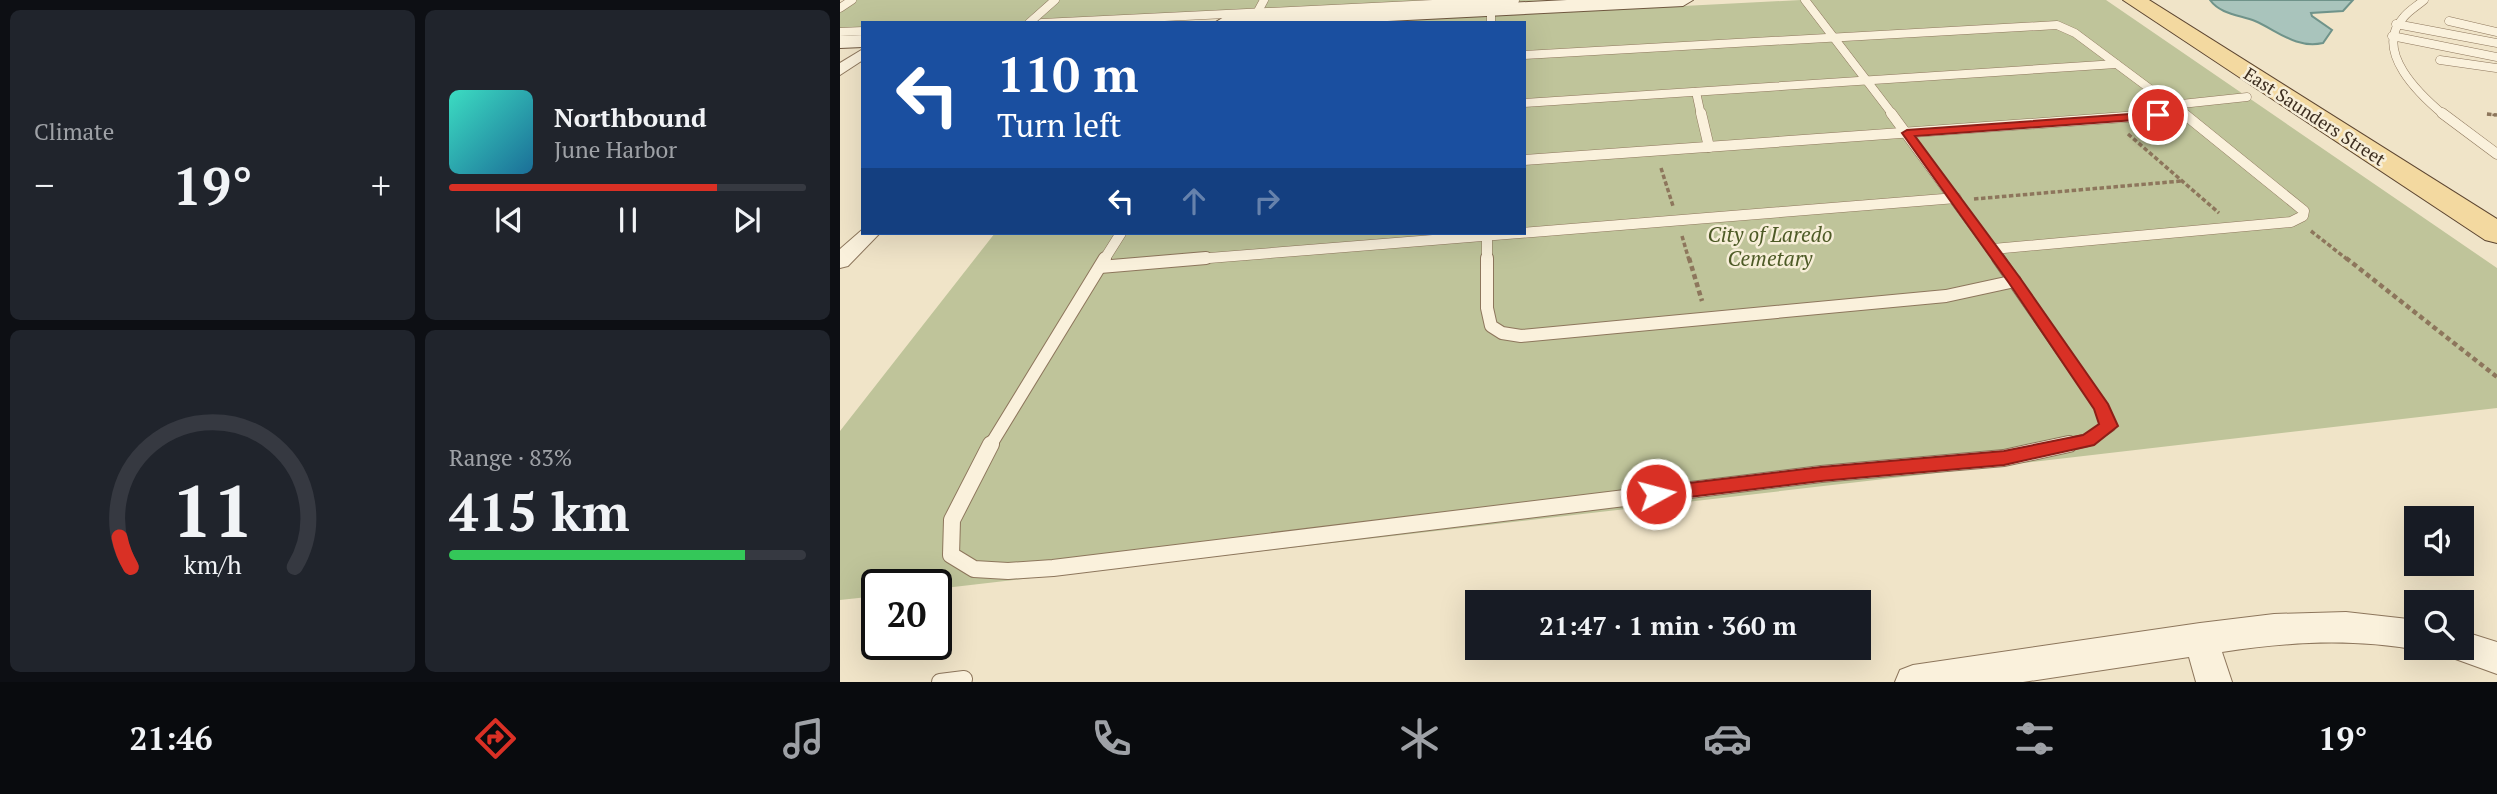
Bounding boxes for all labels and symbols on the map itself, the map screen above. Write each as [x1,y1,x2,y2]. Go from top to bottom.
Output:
street label: East Saunders Street [2240,61,2391,171]
pin [2128,85,2188,145]
park label: City of Laredo Cemetary [1707,220,1833,272]
position arrow [1619,457,1693,531]
speed limit sign: 20 [861,569,952,660]

